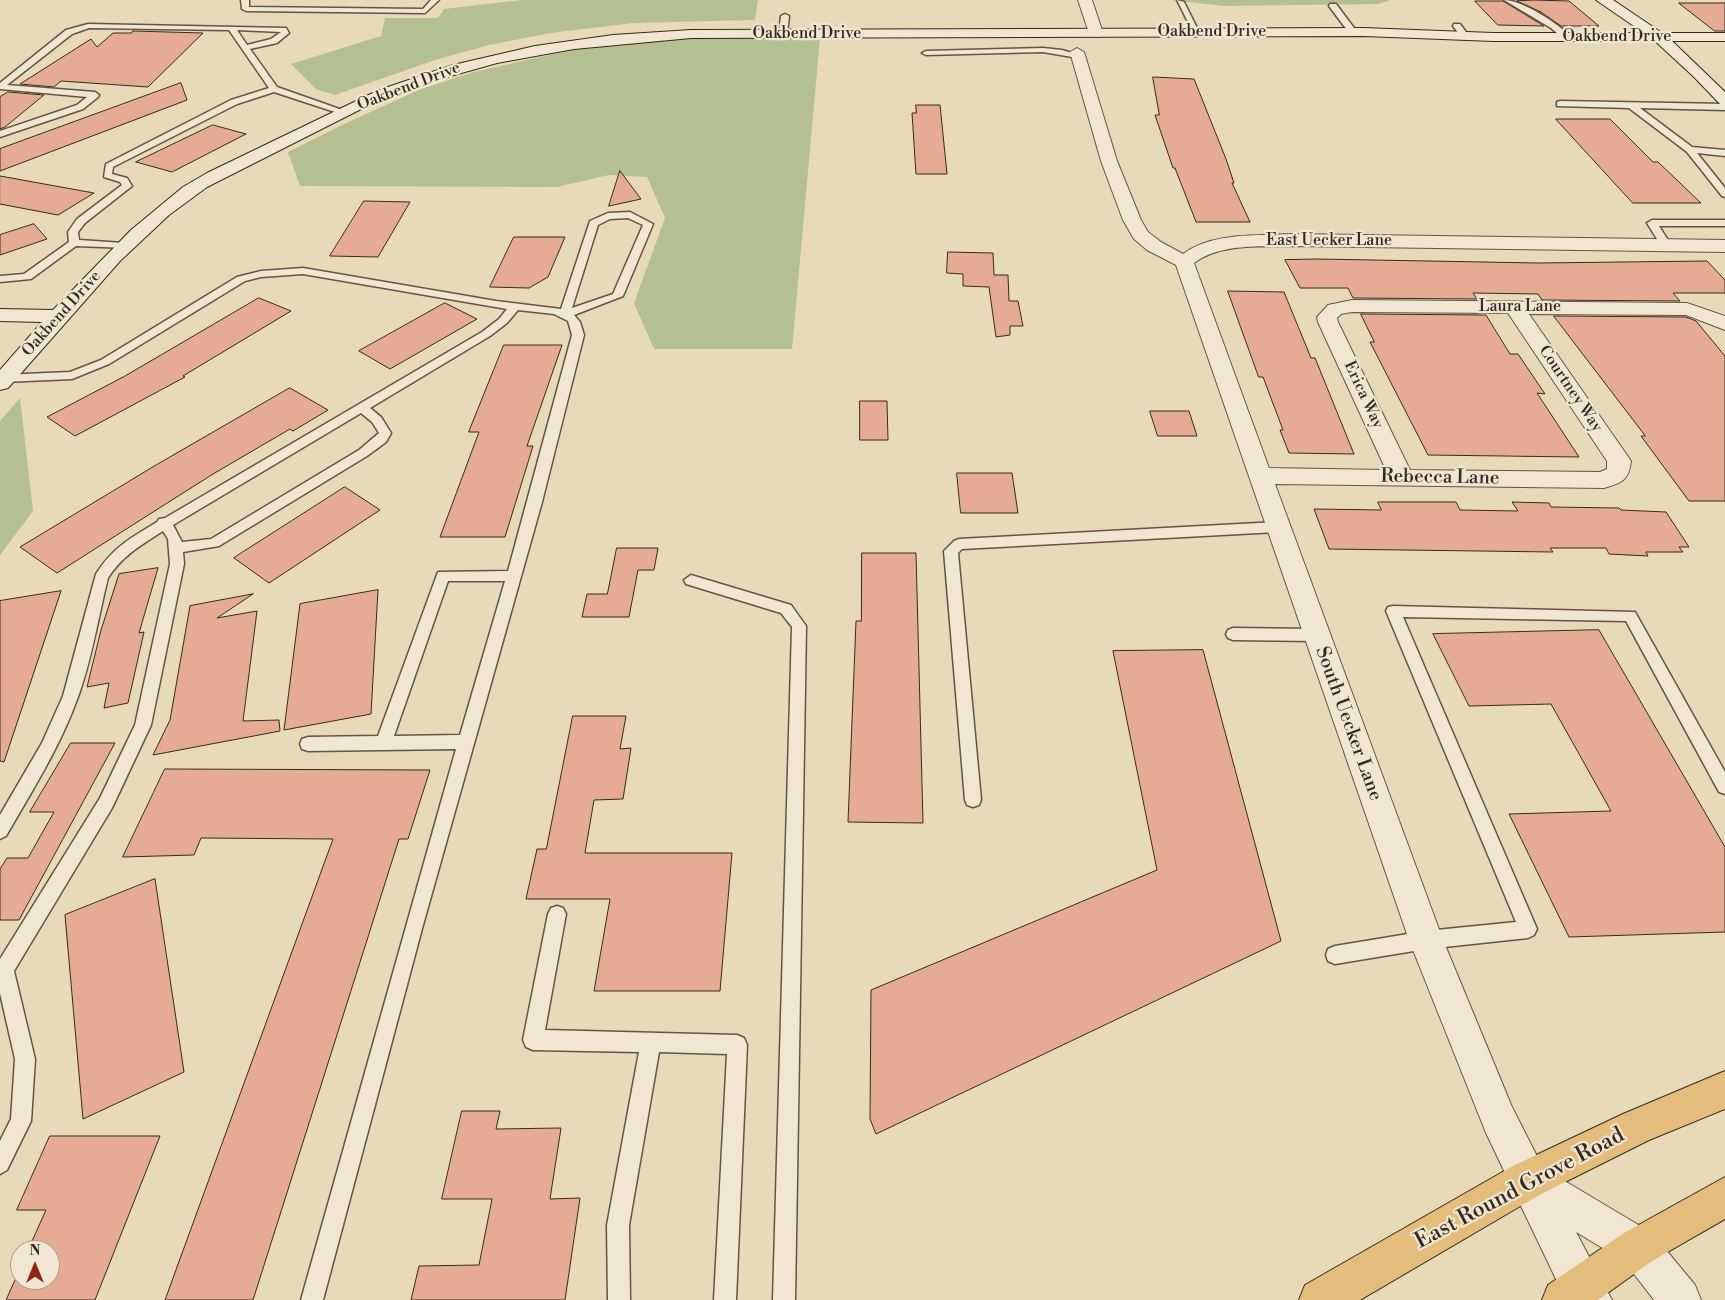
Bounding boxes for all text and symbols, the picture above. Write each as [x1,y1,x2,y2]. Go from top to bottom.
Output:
street label: Oakbend Drive [1158,22,1266,42]
street label: Oakbend Drive [753,24,861,44]
street label: Oakbend Drive [1563,27,1671,47]
street label: Oakbend Drive [355,59,463,115]
street label: East Uecker Lane [1266,231,1392,251]
street label: Oakbend Drive [18,267,106,361]
street label: Laura Lane [1479,297,1561,317]
street label: Courtney Way [1534,342,1606,436]
street label: Erica Way [1339,358,1387,432]
street label: Rebecca Lane [1380,466,1500,490]
street label: South Uecker Lane [1310,644,1386,804]
street label: East Round Grove Road [1411,1123,1629,1255]
north arrow [10,1240,60,1290]
text: N [29,1242,41,1260]

